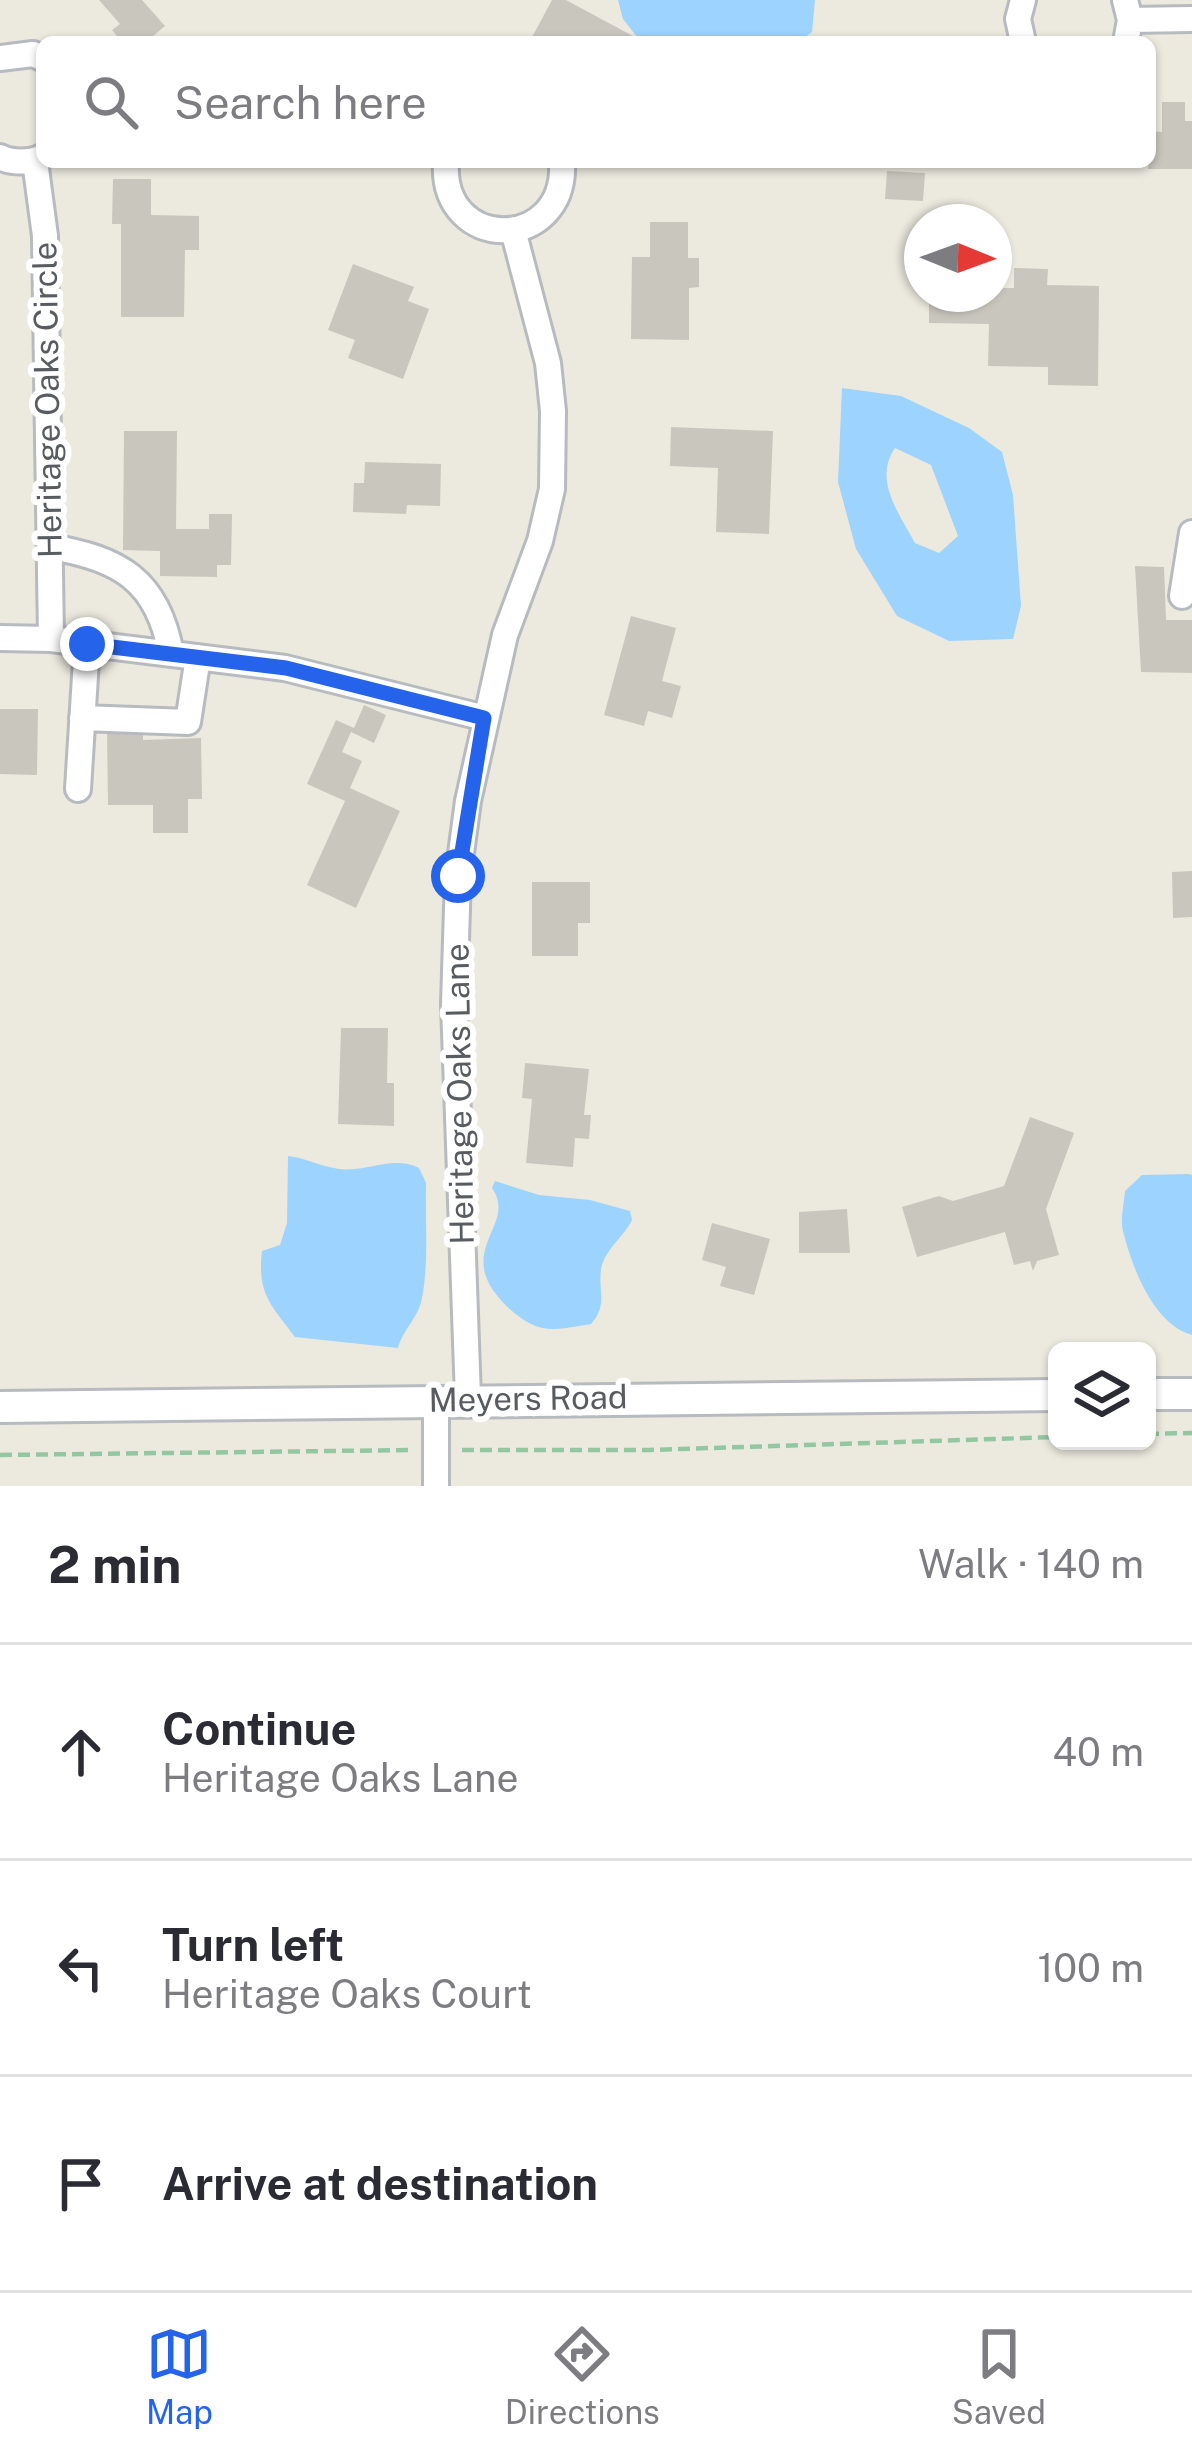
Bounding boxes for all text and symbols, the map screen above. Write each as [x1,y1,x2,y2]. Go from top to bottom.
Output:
search box [36,36,1156,168]
icon: search [78,69,144,135]
text: Search here [174,76,427,129]
north arrow [904,204,1012,312]
street label: Heritage Oaks Circle [25,241,69,559]
route end [60,617,114,671]
route start [431,849,485,903]
street label: Heritage Oaks Lane [437,943,481,1245]
map controls [1048,1342,1156,1450]
button: layers [1048,1342,1156,1450]
street label: Meyers Road [428,1377,628,1419]
text: 2 min [48,1535,182,1594]
text: Walk · 140 m [918,1541,1144,1587]
text: Continue [162,1702,356,1755]
icon: ahead [48,1719,114,1785]
text: 40 m [1052,1729,1144,1775]
text: Heritage Oaks Lane [162,1755,519,1801]
text: Turn left [162,1918,344,1971]
icon: left [48,1935,114,2001]
text: 100 m [1037,1945,1144,1991]
text: Heritage Oaks Court [162,1971,532,2017]
icon: arrive [48,2151,114,2217]
text: Arrive at destination [162,2157,598,2210]
tab: Map [146,2321,213,2431]
tab: Directions [505,2321,660,2431]
tab: Saved [952,2321,1046,2431]

